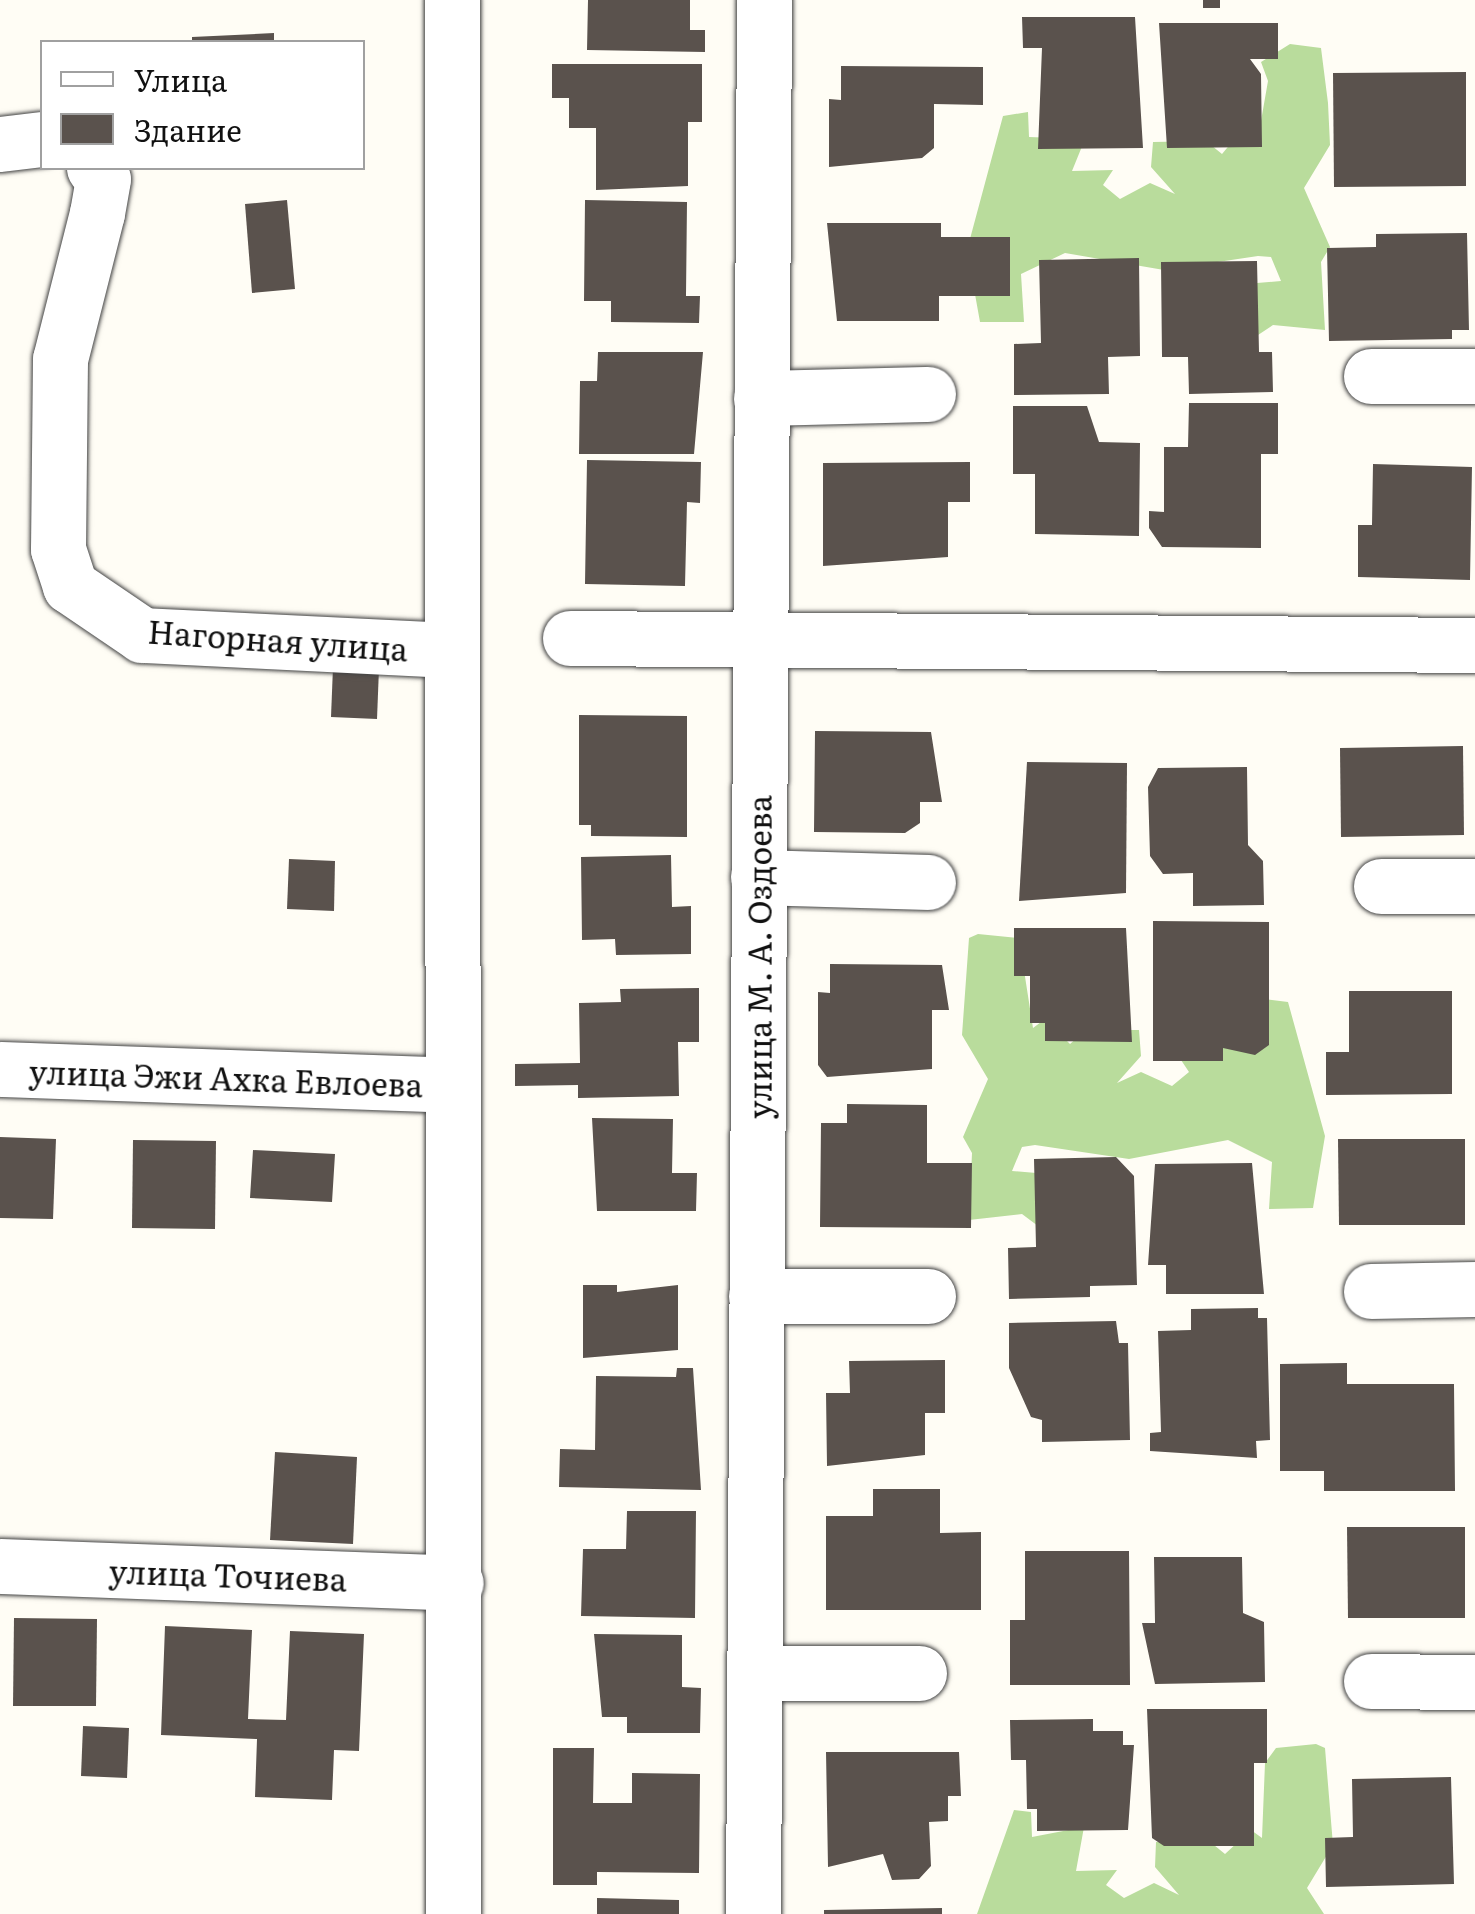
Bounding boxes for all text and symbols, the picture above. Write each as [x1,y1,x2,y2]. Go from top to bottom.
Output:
legend [40,40,365,170]
text: Улица [134,57,227,101]
text: Здание [134,107,242,151]
street label: Нагорная улица [147,611,409,667]
street label: улица М. А. Оздоева [739,795,777,1119]
street label: улица Эжи Ахка Евлоева [28,1051,424,1103]
street label: улица Точиева [108,1551,348,1597]

